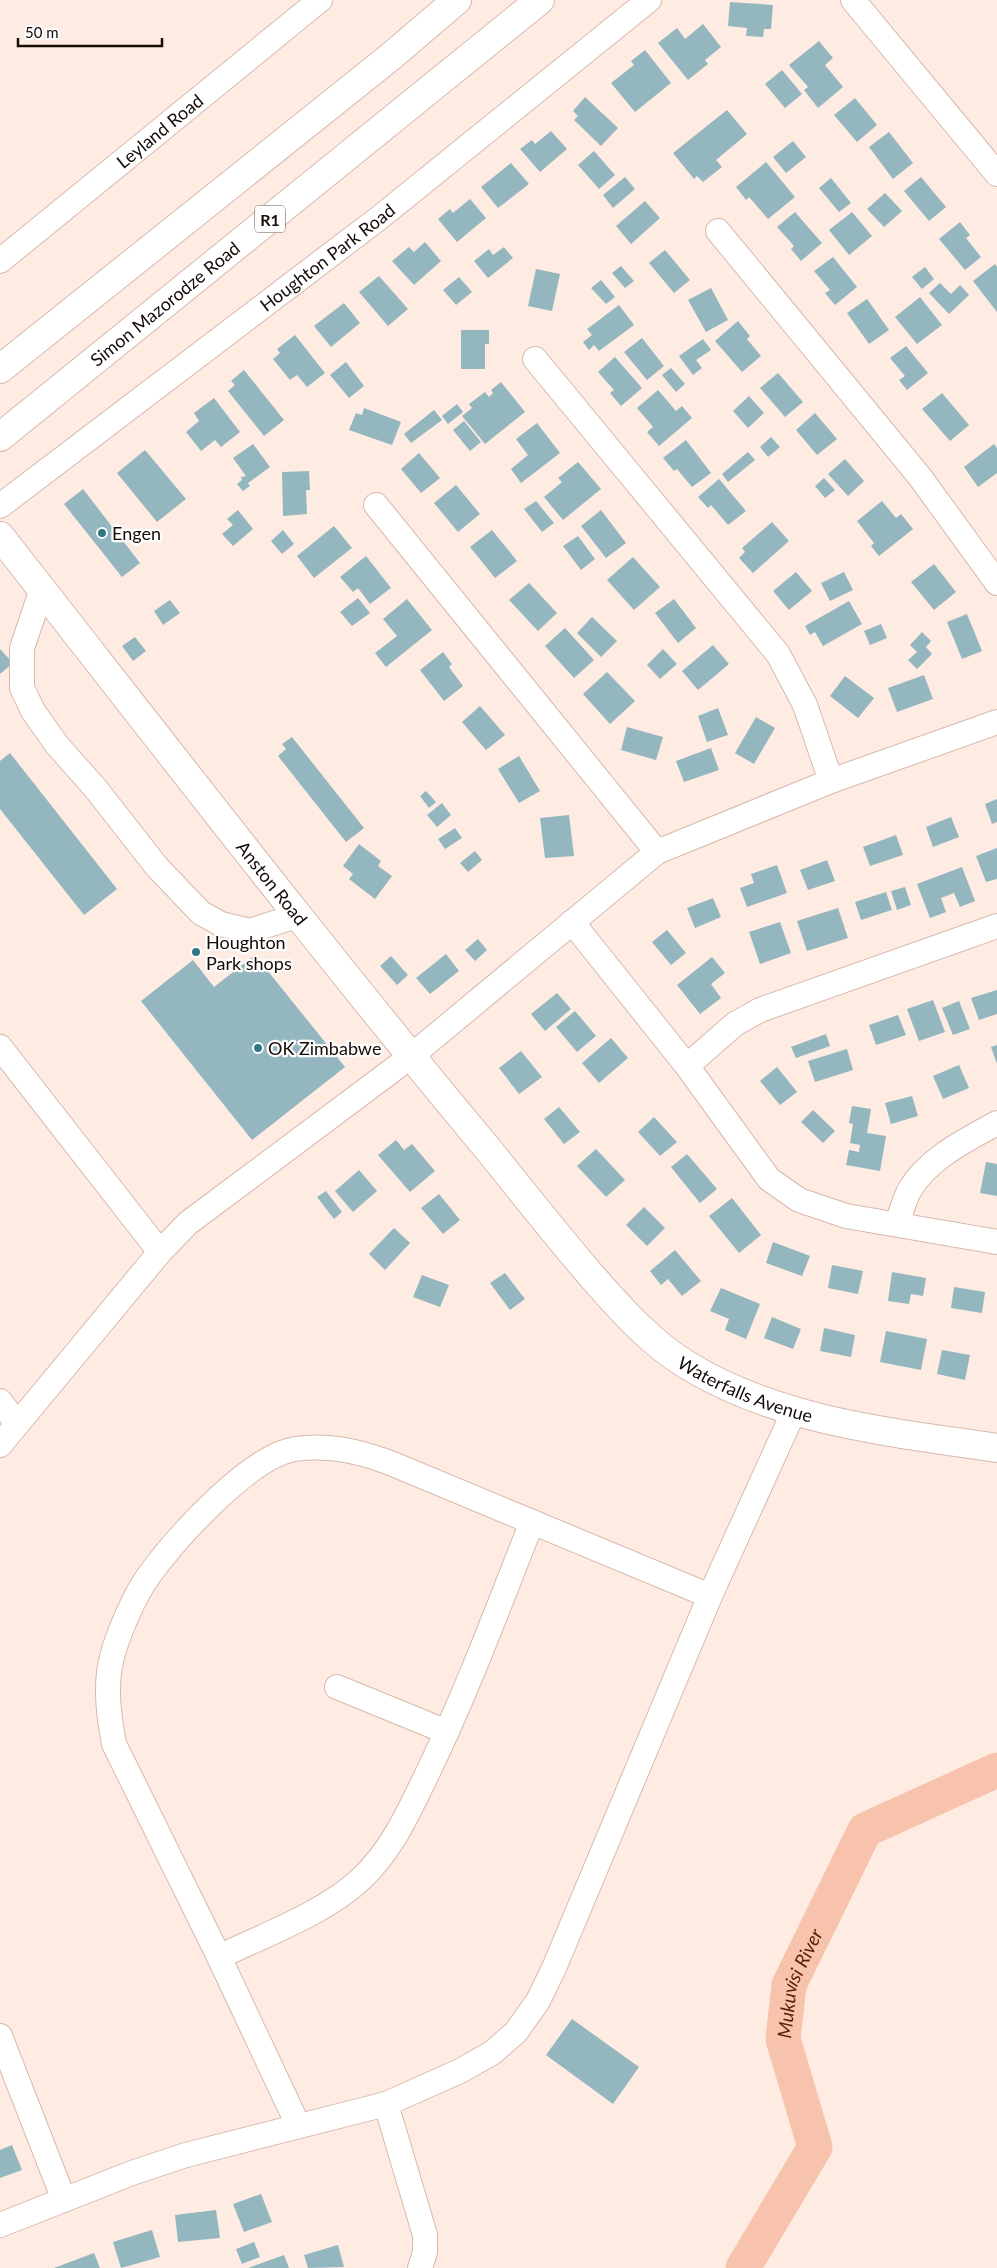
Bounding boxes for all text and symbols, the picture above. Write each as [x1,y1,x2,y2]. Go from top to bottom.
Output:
scale bar [18,15,161,47]
text: 50 m [25,23,59,41]
street label: Leyland Road [112,89,207,173]
street label: Houghton Park Road [255,199,399,316]
road number: R1 [255,205,285,232]
street label: Simon Mazorodze Road [86,237,244,371]
place label: Engen [112,522,161,544]
marker: Engen [96,527,108,539]
street label: Anston Road [232,836,312,929]
place label: Houghton Park shops [206,931,292,974]
marker: Houghton Park shops [190,946,202,958]
place label: OK Zimbabwe [268,1037,381,1059]
marker: OK Zimbabwe [252,1042,264,1054]
street label: Waterfalls Avenue [674,1351,815,1427]
water label: Mukuvisi River [772,1924,827,2039]

